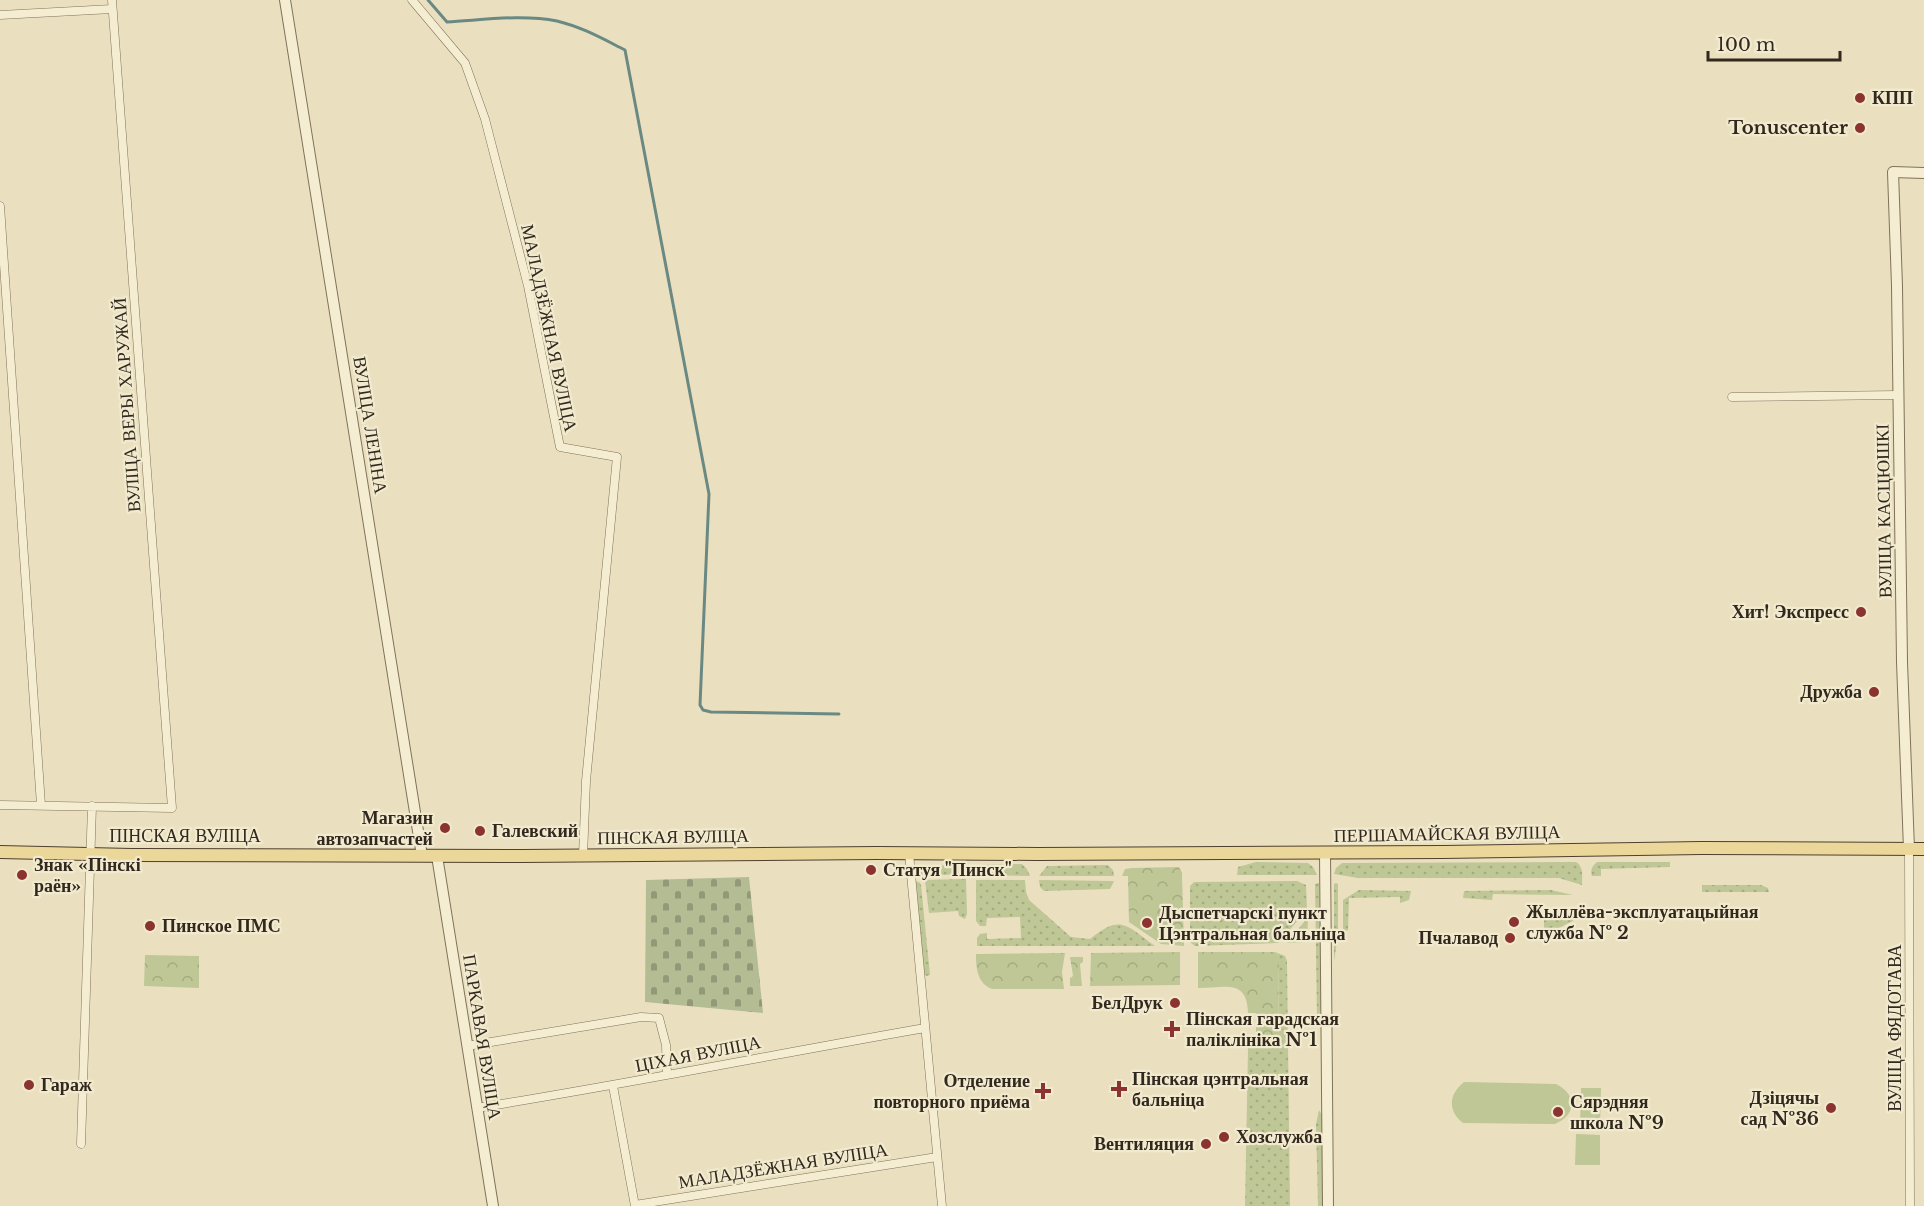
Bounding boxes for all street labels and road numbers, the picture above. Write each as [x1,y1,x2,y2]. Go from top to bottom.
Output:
street label: МАЛАДЗЁЖНАЯ ВУЛІЦА [516,222,582,434]
street label: ВУЛІЦА ВЕРЫ ХАРУЖАЙ [109,297,145,513]
street label: ВУЛІЦА ЛЕНІНА [348,355,392,495]
street label: ВУЛІЦА КАСЦЮШКІ [1871,424,1897,598]
street label: ПЕРШАМАЙСКАЯ ВУЛІЦА [1333,821,1561,847]
street label: ПІНСКАЯ ВУЛІЦА [109,825,261,847]
street label: ПІНСКАЯ ВУЛІЦА [597,825,749,849]
street label: ВУЛІЦА ФЯДОТАВА [1884,944,1906,1112]
street label: ПАРКАВАЯ ВУЛІЦА [458,953,506,1121]
street label: ЦІХАЯ ВУЛІЦА [633,1031,763,1077]
street label: МАЛАДЗЁЖНАЯ ВУЛІЦА [677,1139,889,1193]

